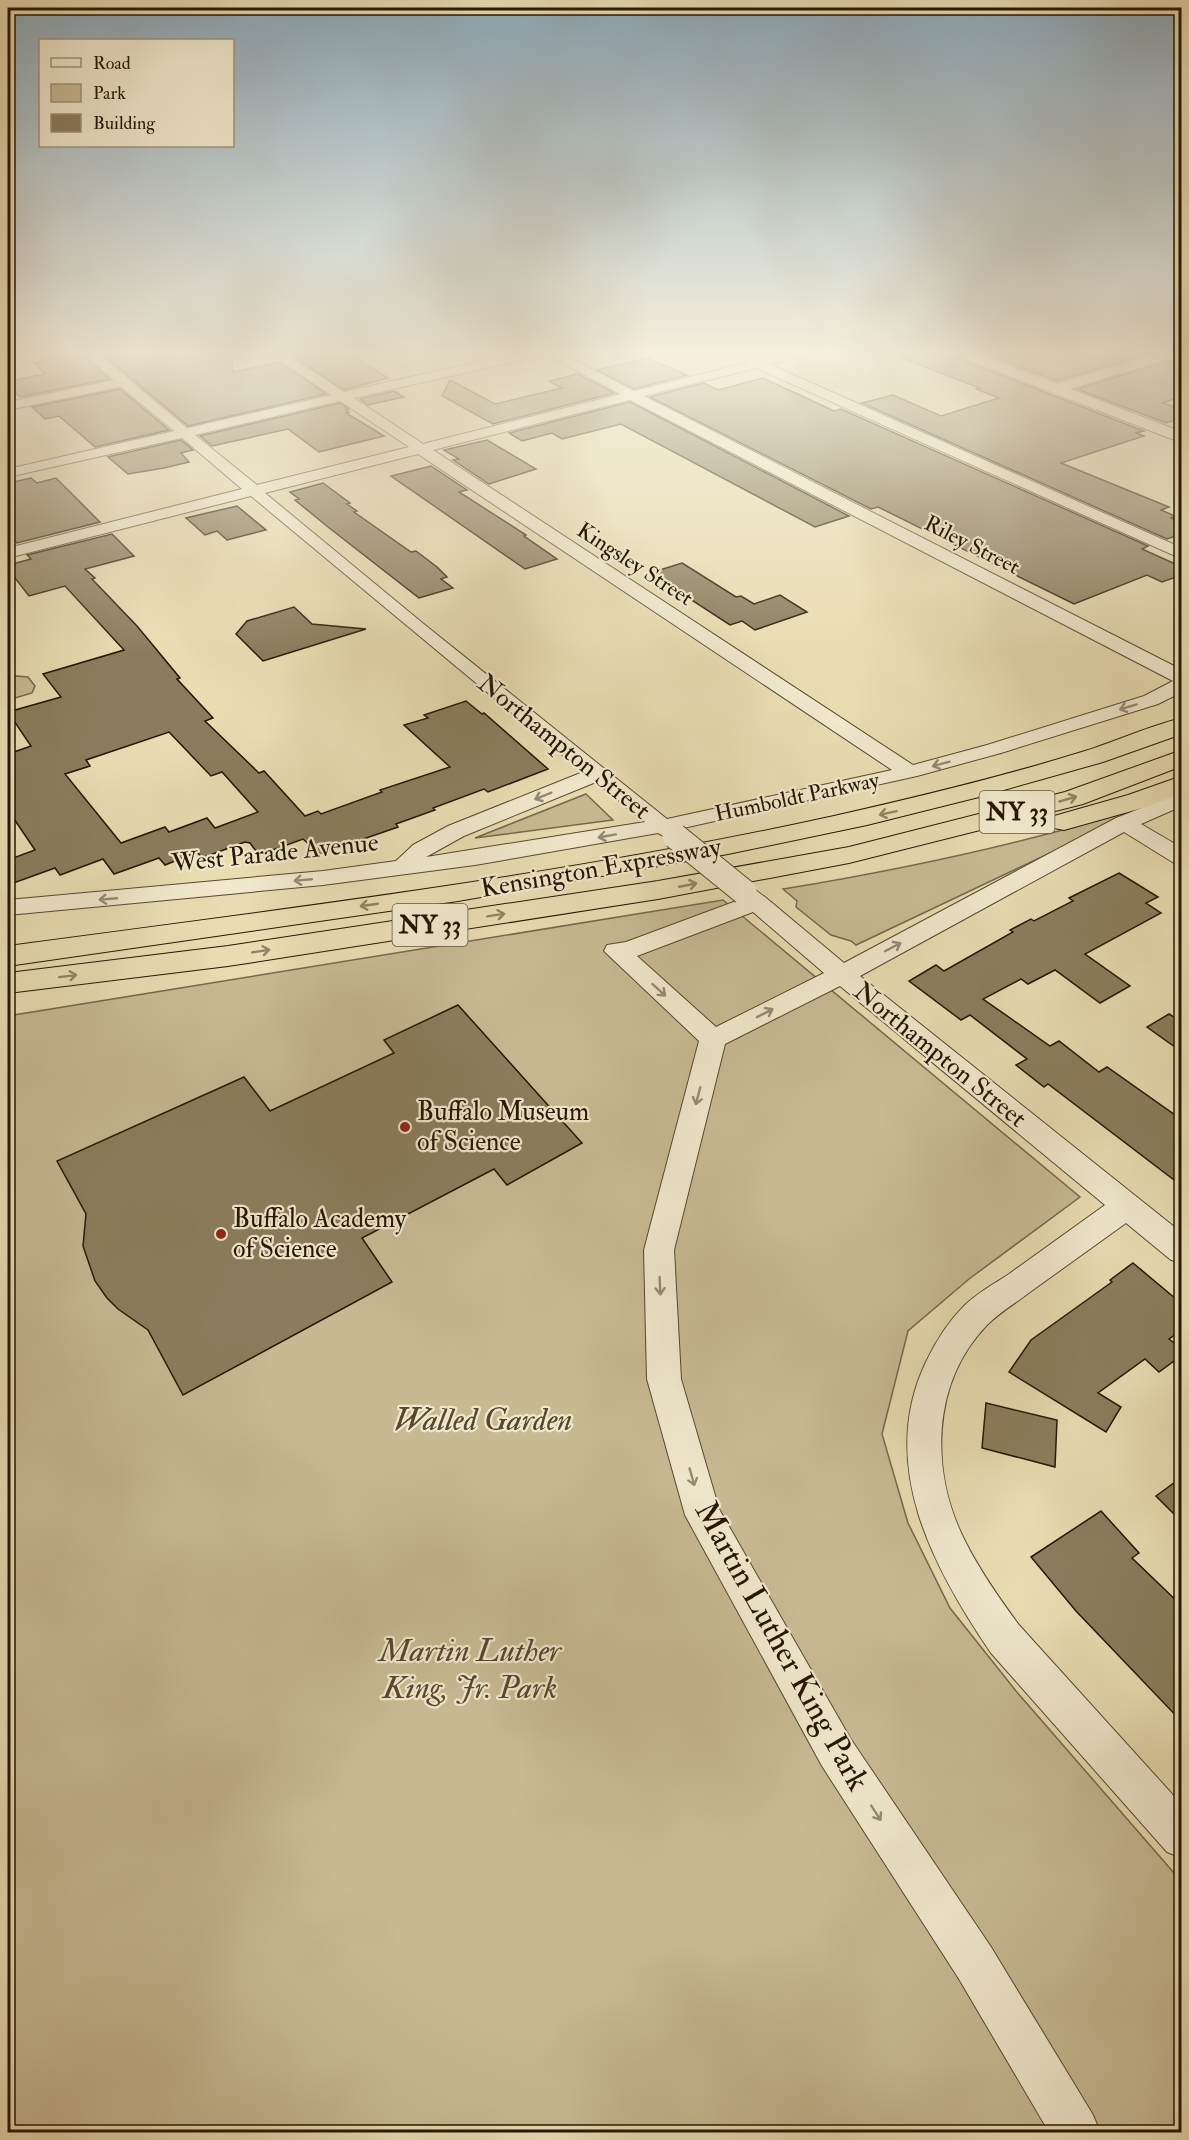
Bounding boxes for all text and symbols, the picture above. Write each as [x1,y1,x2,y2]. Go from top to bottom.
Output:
legend [39,39,234,147]
text: Road [93,52,131,75]
text: Park [93,82,126,105]
text: Building [93,112,156,135]
street label: Riley Street [919,509,1025,581]
street label: Kingsley Street [572,516,698,612]
street label: Northampton Street [470,667,657,827]
one-way arrow [1119,702,1138,713]
one-way arrow [932,758,951,770]
street label: Humboldt Parkway [712,766,882,828]
one-way arrow [535,791,553,802]
road number: NY 33 [980,791,1054,833]
one-way arrow [1058,793,1077,804]
one-way arrow [879,808,898,819]
street label: West Parade Avenue [169,826,380,880]
street label: Kensington Expressway [478,831,724,906]
one-way arrow [598,831,617,842]
one-way arrow [293,875,313,886]
one-way arrow [678,879,698,890]
one-way arrow [99,894,119,905]
one-way arrow [360,900,379,911]
road number: NY 33 [392,904,468,946]
one-way arrow [485,910,505,921]
one-way arrow [884,941,902,952]
one-way arrow [251,945,271,956]
one-way arrow [58,970,77,981]
street label: Northampton Street [846,975,1033,1135]
one-way arrow [652,983,667,998]
one-way arrow [756,1007,773,1019]
one-way arrow [692,1086,703,1105]
place label: Buffalo Museum of Science [417,1096,589,1158]
marker: Buffalo Museum of Science [398,1120,412,1134]
place label: Buffalo Academy of Science [233,1203,407,1265]
marker: Buffalo Academy of Science [214,1227,228,1241]
one-way arrow [655,1275,666,1295]
park label: Walled Garden [393,1400,573,1440]
one-way arrow [687,1467,698,1486]
street label: Martin Luther King Park [686,1494,878,1798]
park label: Martin Luther King, Jr. Park [377,1631,563,1708]
one-way arrow [870,1804,882,1820]

